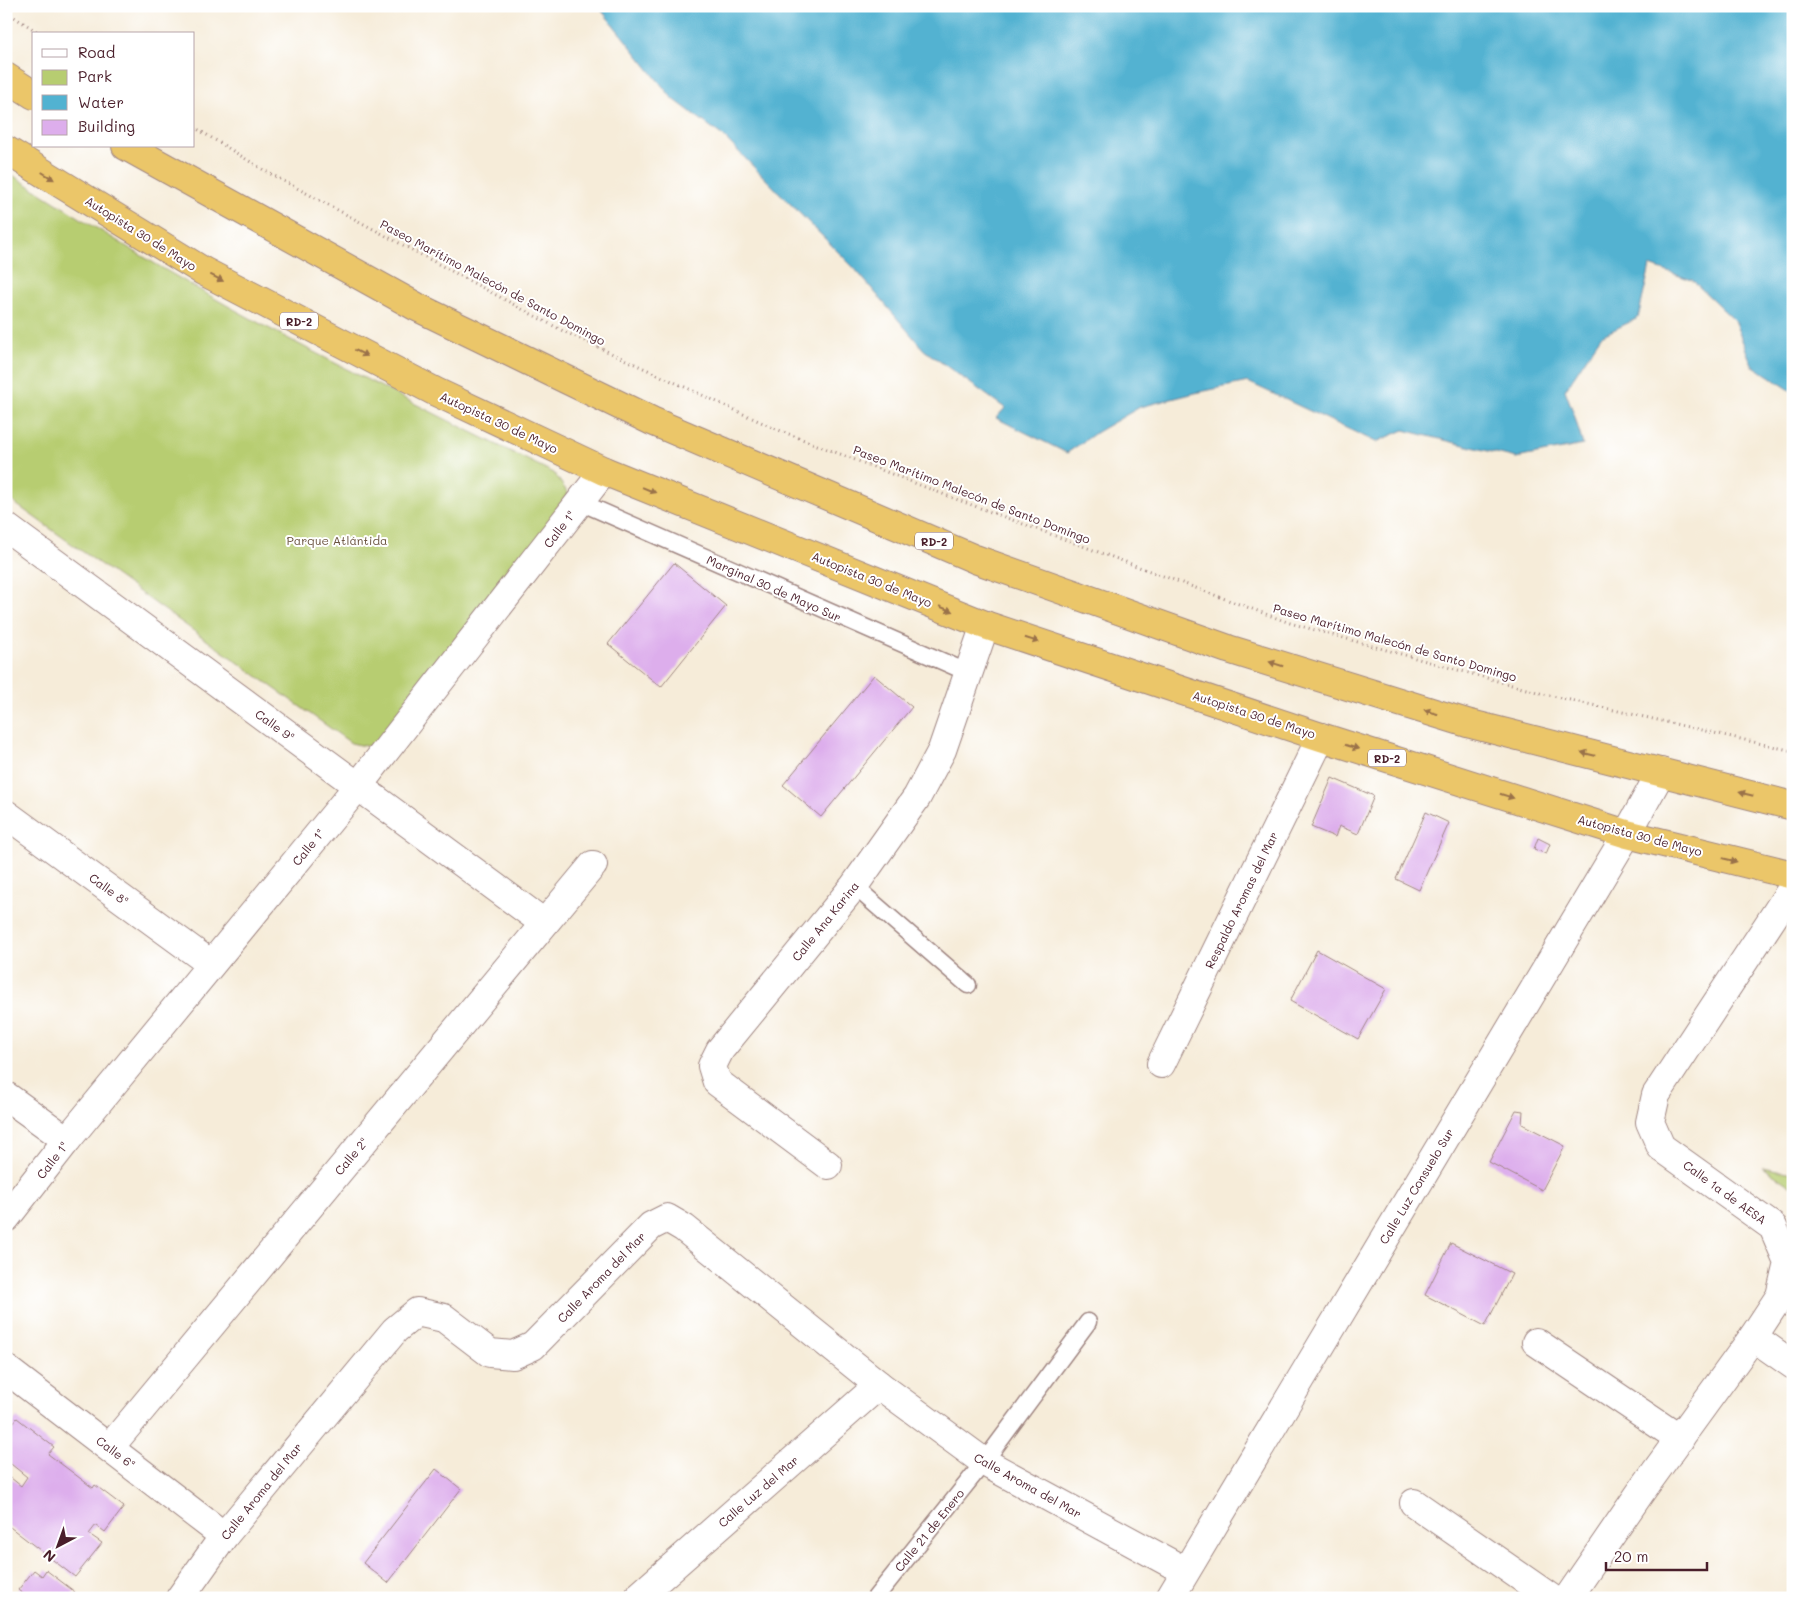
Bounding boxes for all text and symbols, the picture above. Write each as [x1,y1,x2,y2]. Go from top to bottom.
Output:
legend [32,32,195,148]
text: Road [78,42,115,62]
text: Park [78,66,112,86]
text: Water [78,92,124,112]
text: Building [78,116,135,136]
one-way arrow [41,171,54,180]
street label: Autopista 30 de Mayo [82,192,200,274]
street label: Paseo Marítimo Malecón de Santo Domingo [378,216,608,348]
one-way arrow [209,274,224,282]
road number: RD-2 [280,312,318,330]
one-way arrow [354,349,368,357]
street label: Autopista 30 de Mayo [437,388,561,456]
street label: Paseo Marítimo Malecón de Santo Domingo [851,441,1093,547]
one-way arrow [642,486,656,494]
street label: Calle 1ª [539,507,579,551]
park label: Parque Atlántida [286,532,388,548]
road number: RD-2 [915,532,953,550]
street label: Autopista 30 de Mayo [810,548,934,610]
street label: Marginal 30 de Mayo Sur [704,551,844,625]
street label: Paseo Marítimo Malecón de Santo Domingo [1271,599,1519,685]
one-way arrow [939,605,953,613]
one-way arrow [1024,637,1039,644]
one-way arrow [1268,659,1283,667]
street label: Autopista 30 de Mayo [1190,687,1318,741]
street label: Calle 9ª [252,705,298,745]
one-way arrow [1424,707,1439,715]
one-way arrow [1344,743,1359,751]
road number: RD-2 [1368,750,1406,766]
one-way arrow [1581,750,1596,758]
one-way arrow [1738,790,1753,798]
one-way arrow [1499,792,1514,800]
street label: Autopista 30 de Mayo [1576,811,1704,859]
street label: Calle 1ª [288,825,328,869]
street label: Respaldo Aromas del Mar [1201,829,1281,971]
one-way arrow [1723,856,1738,864]
street label: Calle 8ª [86,869,132,909]
street label: Calle Ana Karina [788,878,862,964]
street label: Calle Luz Consuelo Sur [1375,1125,1457,1247]
street label: Calle 2ª [331,1134,371,1178]
street label: Calle 1ª [32,1138,72,1182]
street label: Calle 1a de AESA [1680,1156,1770,1228]
street label: Calle Aroma del Mar [553,1228,649,1326]
street label: Calle 6ª [93,1432,139,1472]
street label: Calle Aroma del Mar [217,1439,305,1543]
street label: Calle Aroma del Mar [971,1449,1085,1521]
street label: Calle Luz del Mar [714,1452,802,1530]
street label: Calle 21 de Enero [891,1485,967,1575]
north arrow [32,1522,82,1572]
scale bar [1606,1539,1708,1571]
text: N [39,1546,59,1567]
text: 20 m [1614,1546,1648,1566]

